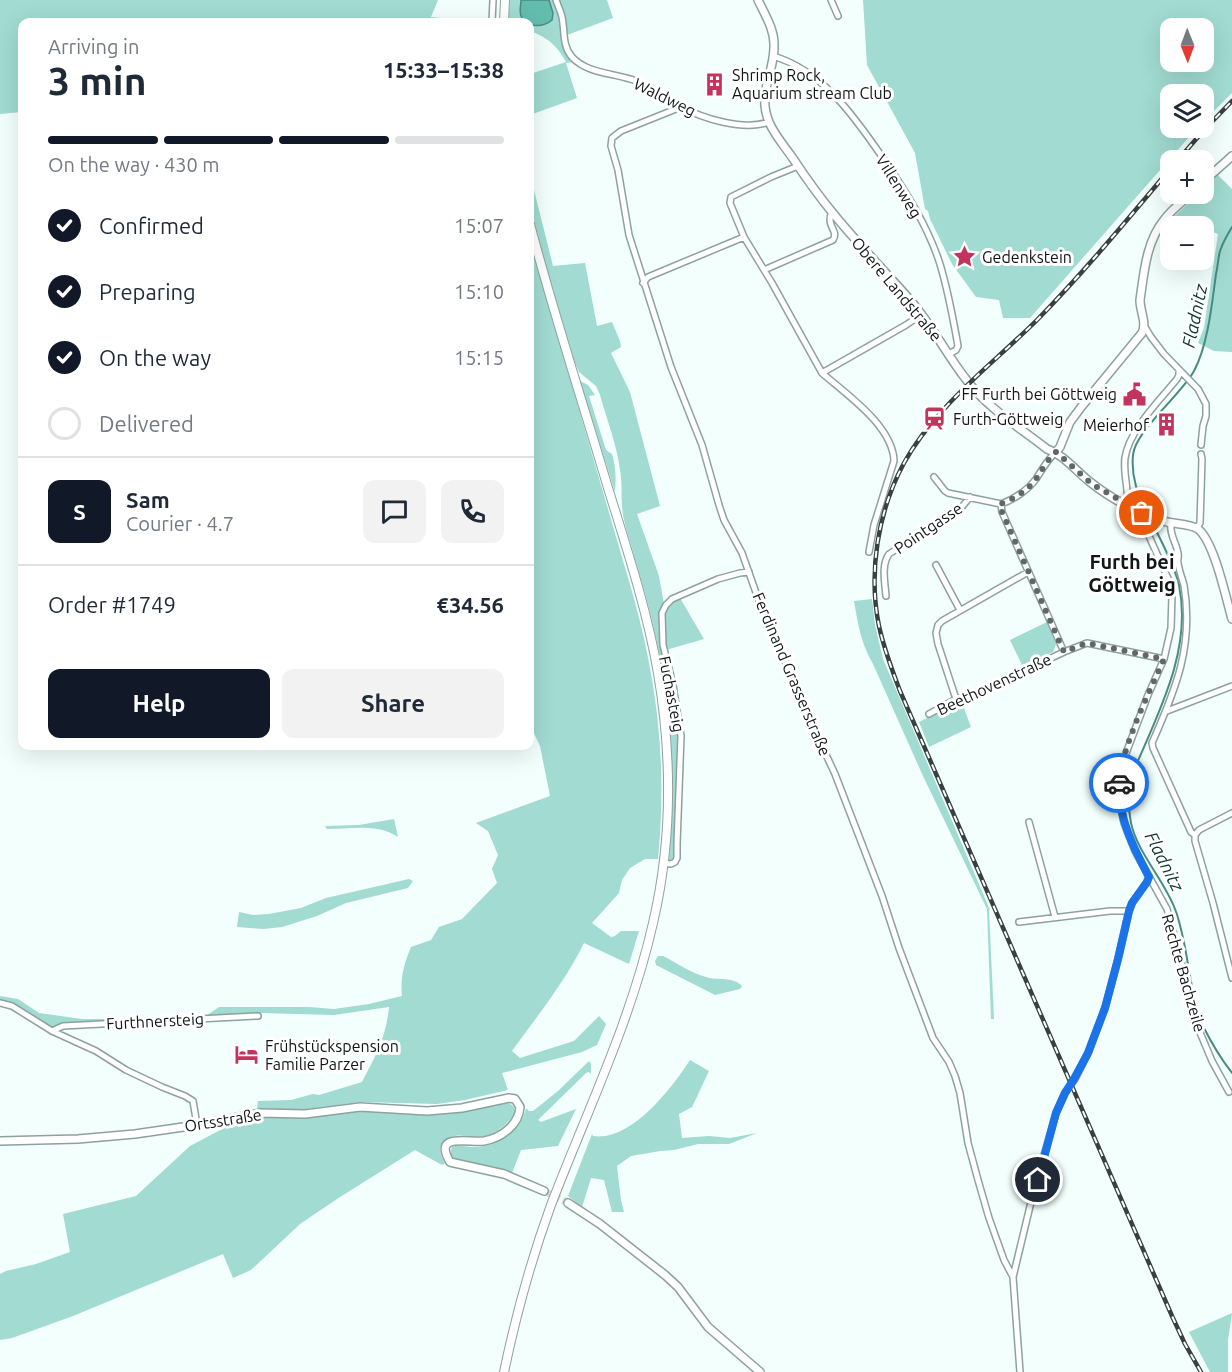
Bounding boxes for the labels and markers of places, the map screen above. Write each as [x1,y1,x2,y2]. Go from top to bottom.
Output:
place label: Shrimp Rock, Aquarium stream Club [732,66,892,102]
building icon: Shrimp Rock, Aquarium stream Club [701,71,727,97]
place icon: Gedenkstein [951,244,977,270]
place label: Gedenkstein [982,248,1072,266]
public building icon: FF Furth bei Göttweig [1122,381,1148,407]
place label: FF Furth bei Göttweig [961,385,1117,403]
station icon: Furth-Göttweig [922,406,948,432]
place label: Furth-Göttweig [953,410,1063,428]
building icon: Meierhof [1154,412,1180,438]
place label: Meierhof [1083,416,1150,434]
pin [1116,487,1167,538]
place label: Frühstückspension Familie Parzer [265,1037,399,1073]
hotel icon: Frühstückspension Familie Parzer [234,1042,260,1068]
pin [1012,1154,1063,1205]

